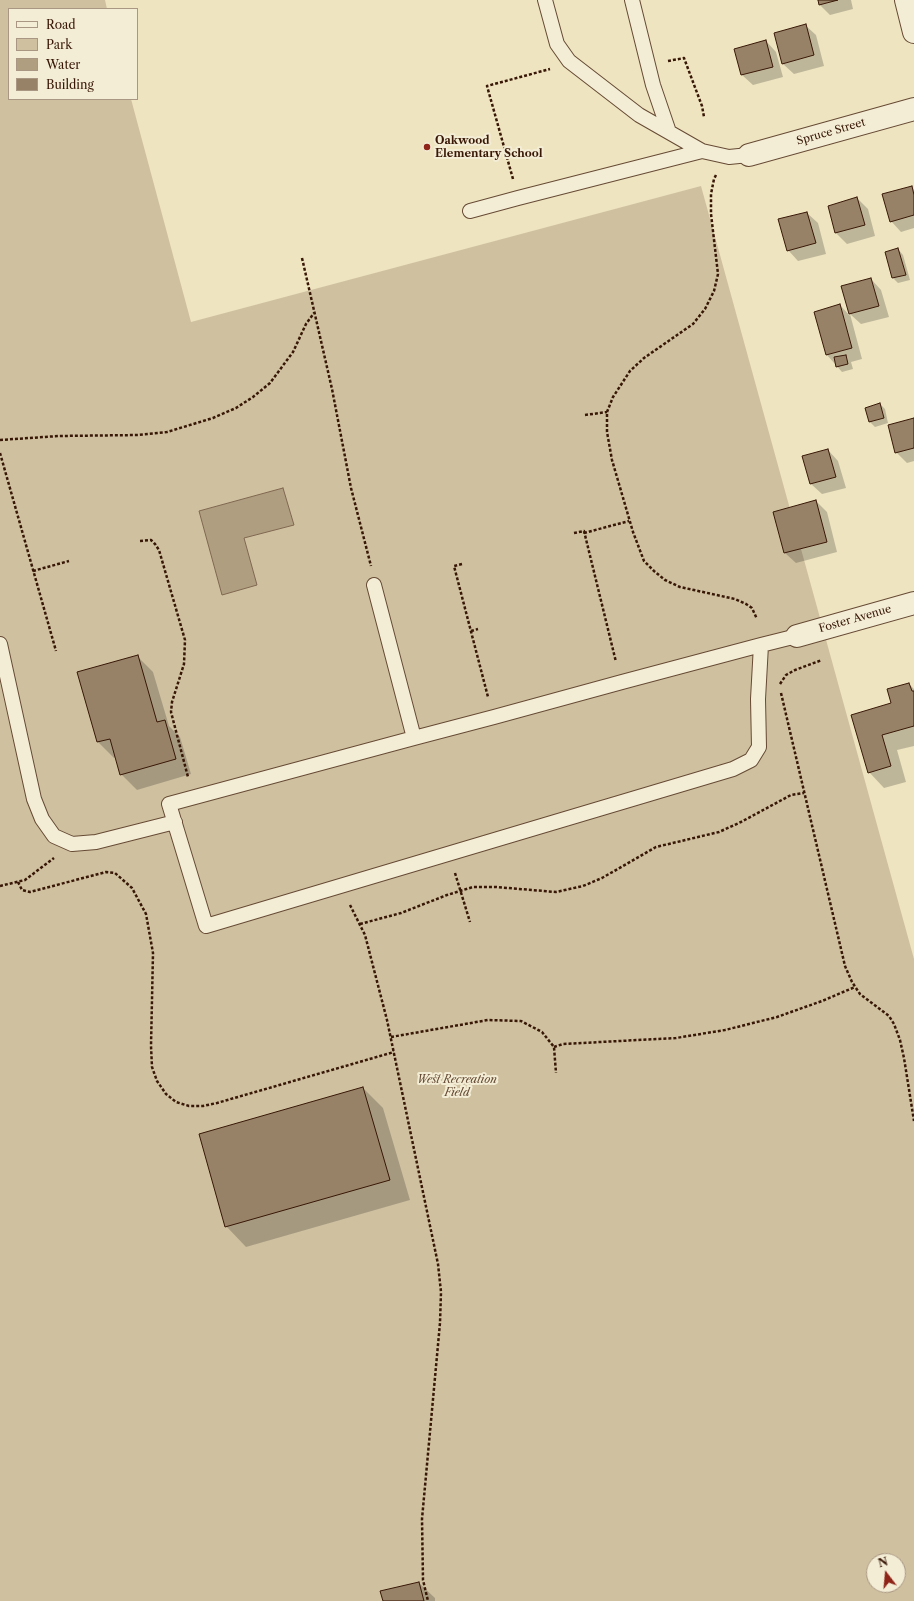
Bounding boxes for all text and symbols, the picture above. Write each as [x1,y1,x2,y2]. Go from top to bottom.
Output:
legend [8,8,138,100]
text: Road [46,17,76,32]
text: Park [46,37,72,52]
text: Water [46,57,80,72]
text: Building [46,77,94,92]
street label: Spruce Street [795,116,867,148]
place label: Oakwood Elementary School [435,134,543,160]
marker: Oakwood Elementary School [422,142,432,152]
street label: Foster Avenue [817,602,893,636]
park label: West Recreation Field [417,1073,497,1099]
north arrow [866,1553,906,1593]
text: N [876,1554,889,1570]

